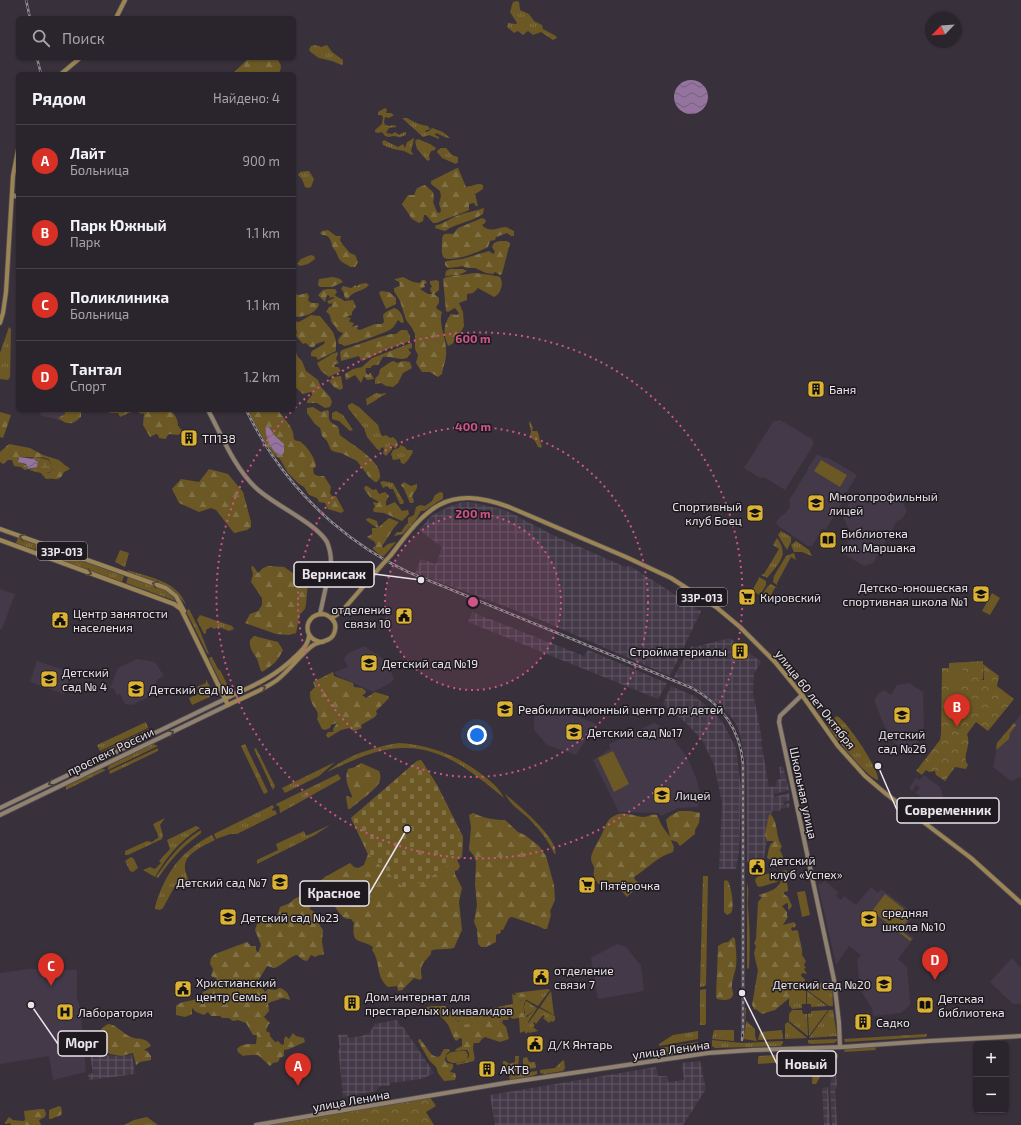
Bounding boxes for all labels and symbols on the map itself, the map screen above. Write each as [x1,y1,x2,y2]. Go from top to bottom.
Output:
north arrow [925,12,961,48]
text: 600 m [455,331,491,345]
building icon: Баня [806,379,826,399]
place label: Баня [829,382,856,396]
text: 400 m [455,419,491,433]
building icon: ТП138 [179,428,199,448]
place label: ТП138 [202,431,236,445]
place label: Многопрофильный лицей [829,489,938,517]
school or university icon: Многопрофильный лицей [806,493,826,513]
place label: Спортивный клуб Боец [672,499,742,528]
school or university icon: Спортивный клуб Боец [745,503,765,523]
text: 200 m [455,506,491,520]
place label: Библиотека им. Маршака [841,526,916,554]
library icon: Библиотека им. Маршака [818,530,838,550]
one-way arrow [18,533,25,542]
road number: 33Р-013 [37,542,87,560]
callout: Вернисаж [294,562,374,587]
text: Вернисаж [302,566,366,582]
one-way arrow [86,568,93,576]
one-way arrow [152,580,159,589]
place label: Детско-юношеская спортивная школа №1 [843,580,968,608]
school or university icon: Детско-юношеская спортивная школа №1 [971,584,991,604]
supermarket icon: Кировский [737,587,757,607]
road number: 33Р-013 [677,588,727,606]
place label: Кировский [760,590,821,604]
centre of rings [466,595,480,609]
place label: отделение связи 10 [331,602,391,630]
place label: Центр занятости населения [73,606,168,634]
public building icon: отделение связи 10 [394,606,414,626]
public building icon: Центр занятости населения [50,610,70,630]
building icon: Стройматериалы [730,641,750,661]
place label: Стройматериалы [629,644,727,658]
street label: улица 60 лет Октября [772,647,859,752]
school or university icon: Детский сад №19 [359,653,379,673]
place label: Детский сад №19 [382,656,478,670]
place label: Детский сад № 4 [62,665,109,693]
school or university icon: Детский сад № 4 [39,669,59,689]
school or university icon: Детский сад № 8 [126,679,146,699]
place label: Детский сад № 8 [149,682,243,696]
one-way arrow [259,685,266,693]
pin: B [944,694,970,727]
school or university icon: Реабилитационный центр для детей [495,699,515,719]
place label: Реабилитационный центр для детей [518,702,723,716]
school or university icon: Детский сад №26 [892,705,912,725]
school or university icon: Детский сад №17 [564,722,584,742]
street label: проспект России [64,724,156,778]
your location [467,725,487,745]
place label: Детский сад №17 [587,725,682,739]
place label: Детский сад №26 [878,727,926,755]
one-way arrow [166,730,174,738]
street label: Школьная улица [786,746,821,840]
one-way arrow [48,778,56,786]
school or university icon: Лицей [652,785,672,805]
place label: Лицей [675,788,710,802]
callout: Современник [897,798,999,823]
text: Современник [905,802,992,818]
place label: детский клуб «Успех» [770,853,843,882]
public building icon: детский клуб «Успех» [747,857,767,877]
school or university icon: Детский сад №7 [270,872,290,892]
place label: Детский сад №7 [176,875,267,889]
supermarket icon: Пятёрочка [577,875,597,895]
place label: Пятёрочка [600,878,660,892]
callout: Красное [300,881,369,906]
text: Красное [307,885,361,901]
place label: средняя школа №10 [882,905,946,933]
school or university icon: Детский сад №23 [218,907,238,927]
school or university icon: средняя школа №10 [859,909,879,929]
place label: Детский сад №23 [241,910,339,924]
pin: D [922,947,948,980]
pin: C [38,953,64,986]
place label: отделение связи 7 [554,963,614,991]
public building icon: отделение связи 7 [531,967,551,987]
school or university icon: Детский сад №20 [874,974,894,994]
place label: Христианский центр Семья [196,975,276,1003]
place label: Детский сад №20 [773,977,871,991]
public building icon: Христианский центр Семья [173,979,193,999]
place label: Дом-интернат для престарелых и инвалидов [365,989,513,1017]
place label: Детская библиотека [938,991,1005,1019]
building icon: Дом-интернат для престарелых и инвалидов [342,993,362,1013]
library icon: Детская библиотека [915,995,935,1015]
hospital icon: Лаборатория [55,1002,75,1022]
place label: Лаборатория [78,1005,153,1019]
building icon: Садко [853,1012,873,1032]
place label: Садко [876,1015,910,1029]
callout: Морг [58,1031,107,1056]
public building icon: Д/К Янтарь [525,1034,545,1054]
text: Морг [65,1035,99,1051]
place label: Д/К Янтарь [548,1037,612,1051]
street label: улица Ленина [631,1037,711,1062]
callout: Новый [777,1051,836,1076]
pin: A [285,1053,311,1086]
text: Новый [785,1056,827,1072]
building icon: АКТВ [477,1059,497,1079]
place label: АКТВ [500,1062,529,1076]
street label: улица Ленина [311,1086,391,1115]

